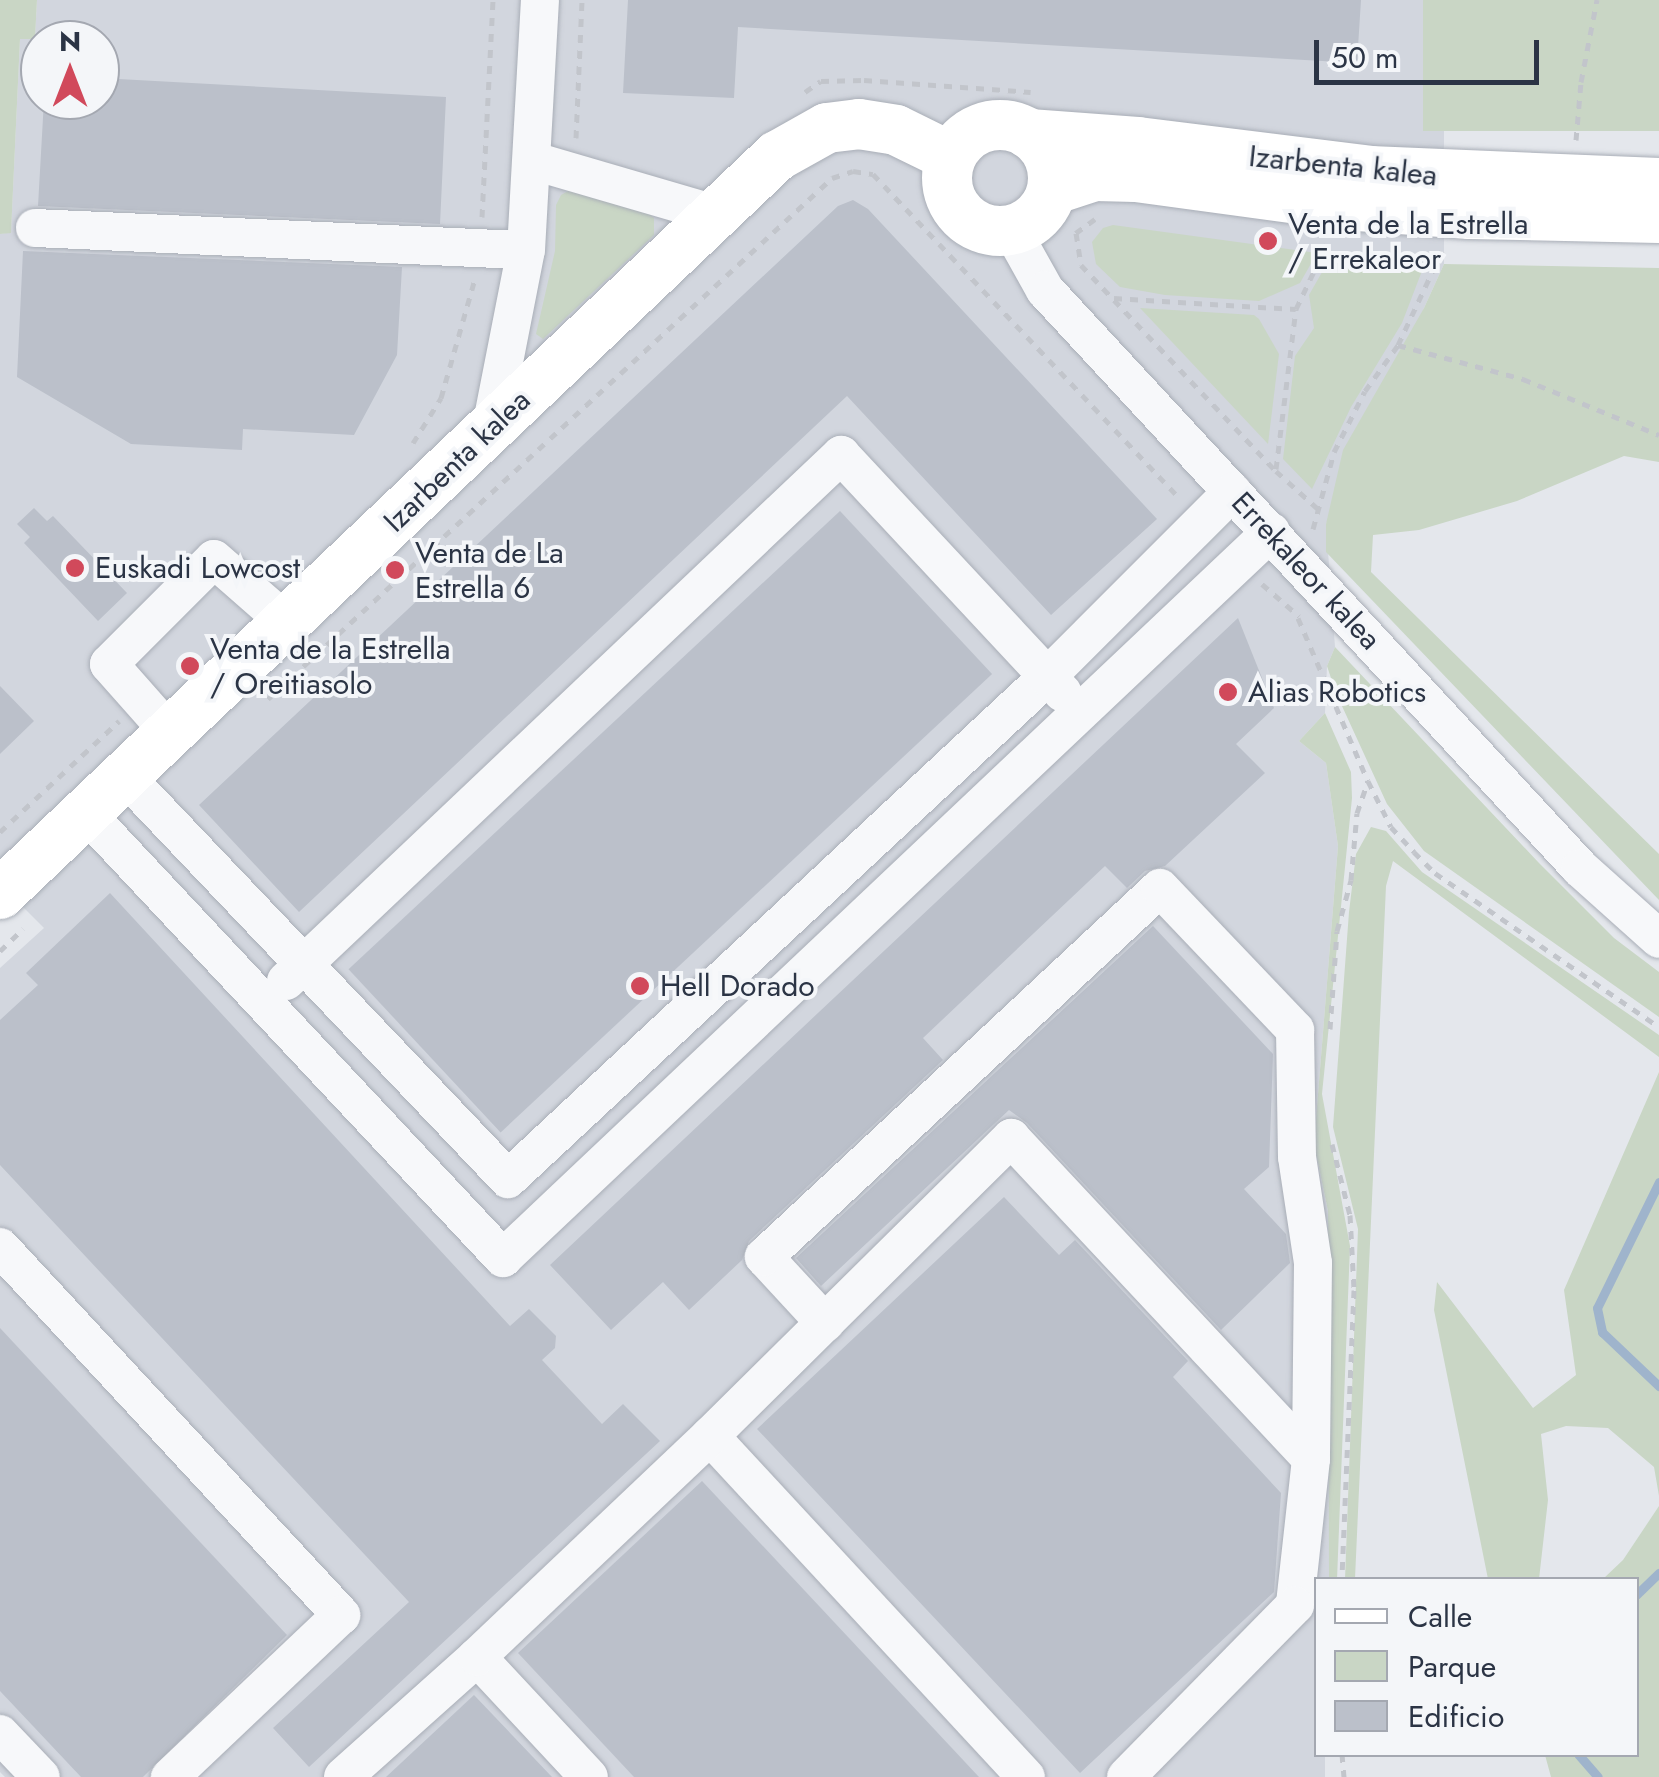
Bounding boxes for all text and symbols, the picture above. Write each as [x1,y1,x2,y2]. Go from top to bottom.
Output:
north arrow [20,20,120,120]
scale bar [1319,20,1544,82]
text: N [59,21,81,62]
text: 50 m [1331,36,1398,79]
street label: Izarbenta kalea [1247,138,1439,194]
place label: Venta de la Estrella / Errekaleor [1288,206,1528,276]
marker: Venta de la Estrella / Errekaleor [1257,230,1279,252]
street label: Izarbenta kalea [376,382,538,540]
street label: Errekaleor kalea [1224,485,1388,657]
place label: Venta de La Estrella 6 [415,535,564,606]
place label: Euskadi Lowcost [95,550,300,586]
marker: Euskadi Lowcost [64,557,86,579]
marker: Venta de La Estrella 6 [384,559,406,581]
place label: Venta de la Estrella / Oreitiasolo [210,631,450,702]
marker: Venta de la Estrella / Oreitiasolo [179,655,201,677]
place label: Alias Robotics [1248,674,1426,710]
marker: Alias Robotics [1217,681,1239,703]
place label: Hell Dorado [660,968,815,1004]
marker: Hell Dorado [629,975,651,997]
legend [1314,1577,1639,1757]
text: Calle [1408,1595,1472,1638]
text: Parque [1408,1645,1496,1688]
text: Edificio [1408,1695,1504,1738]

